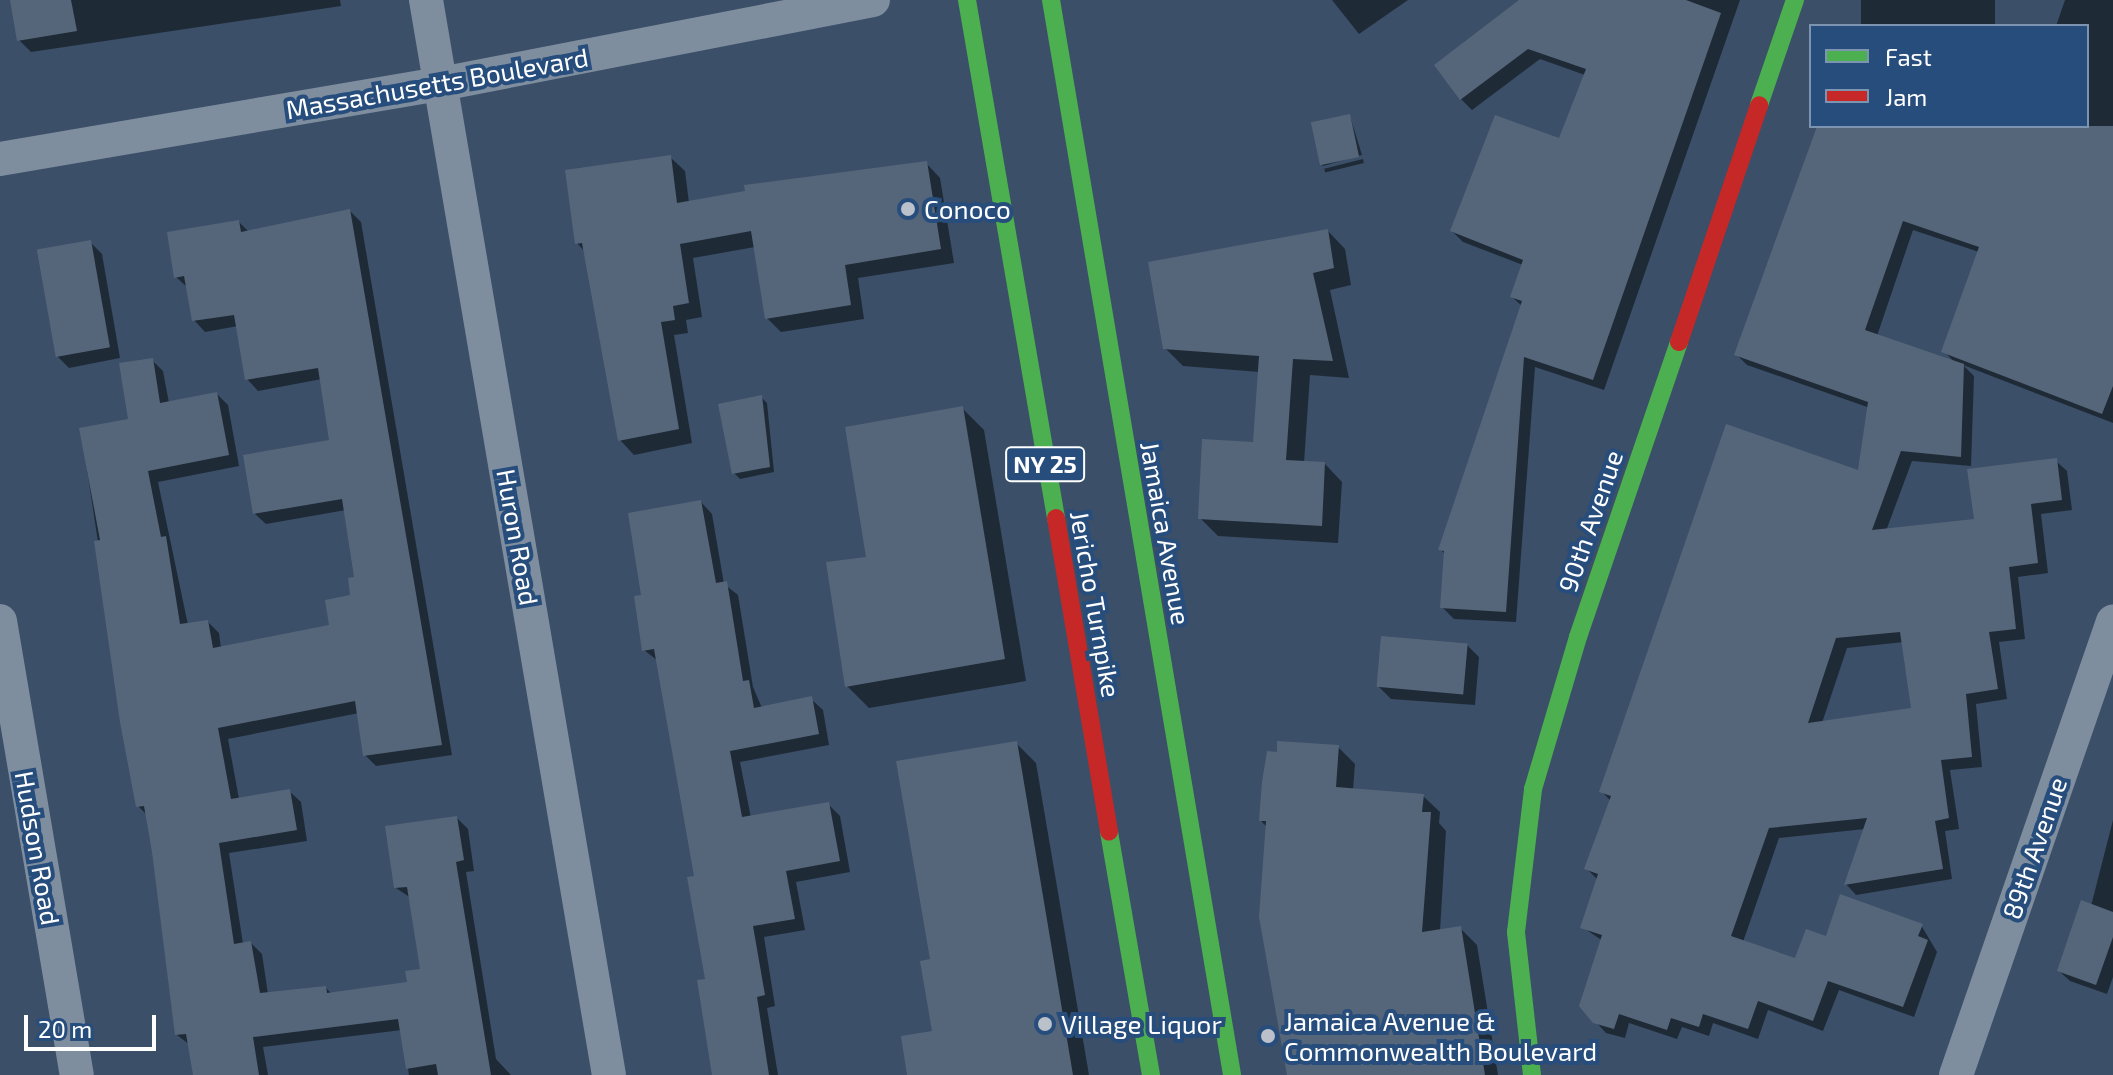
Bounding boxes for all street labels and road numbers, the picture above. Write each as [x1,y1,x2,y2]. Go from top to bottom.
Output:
street label: Massachusetts Boulevard [283,41,591,125]
street label: Jamaica Avenue [1134,438,1198,628]
road number: NY 25 [1003,444,1087,484]
street label: 90th Avenue [1551,446,1629,596]
street label: Huron Road [491,466,545,608]
street label: Jericho Turnpike [1064,508,1128,700]
street label: Hudson Road [9,769,67,927]
street label: 89th Avenue [1995,773,2073,923]

